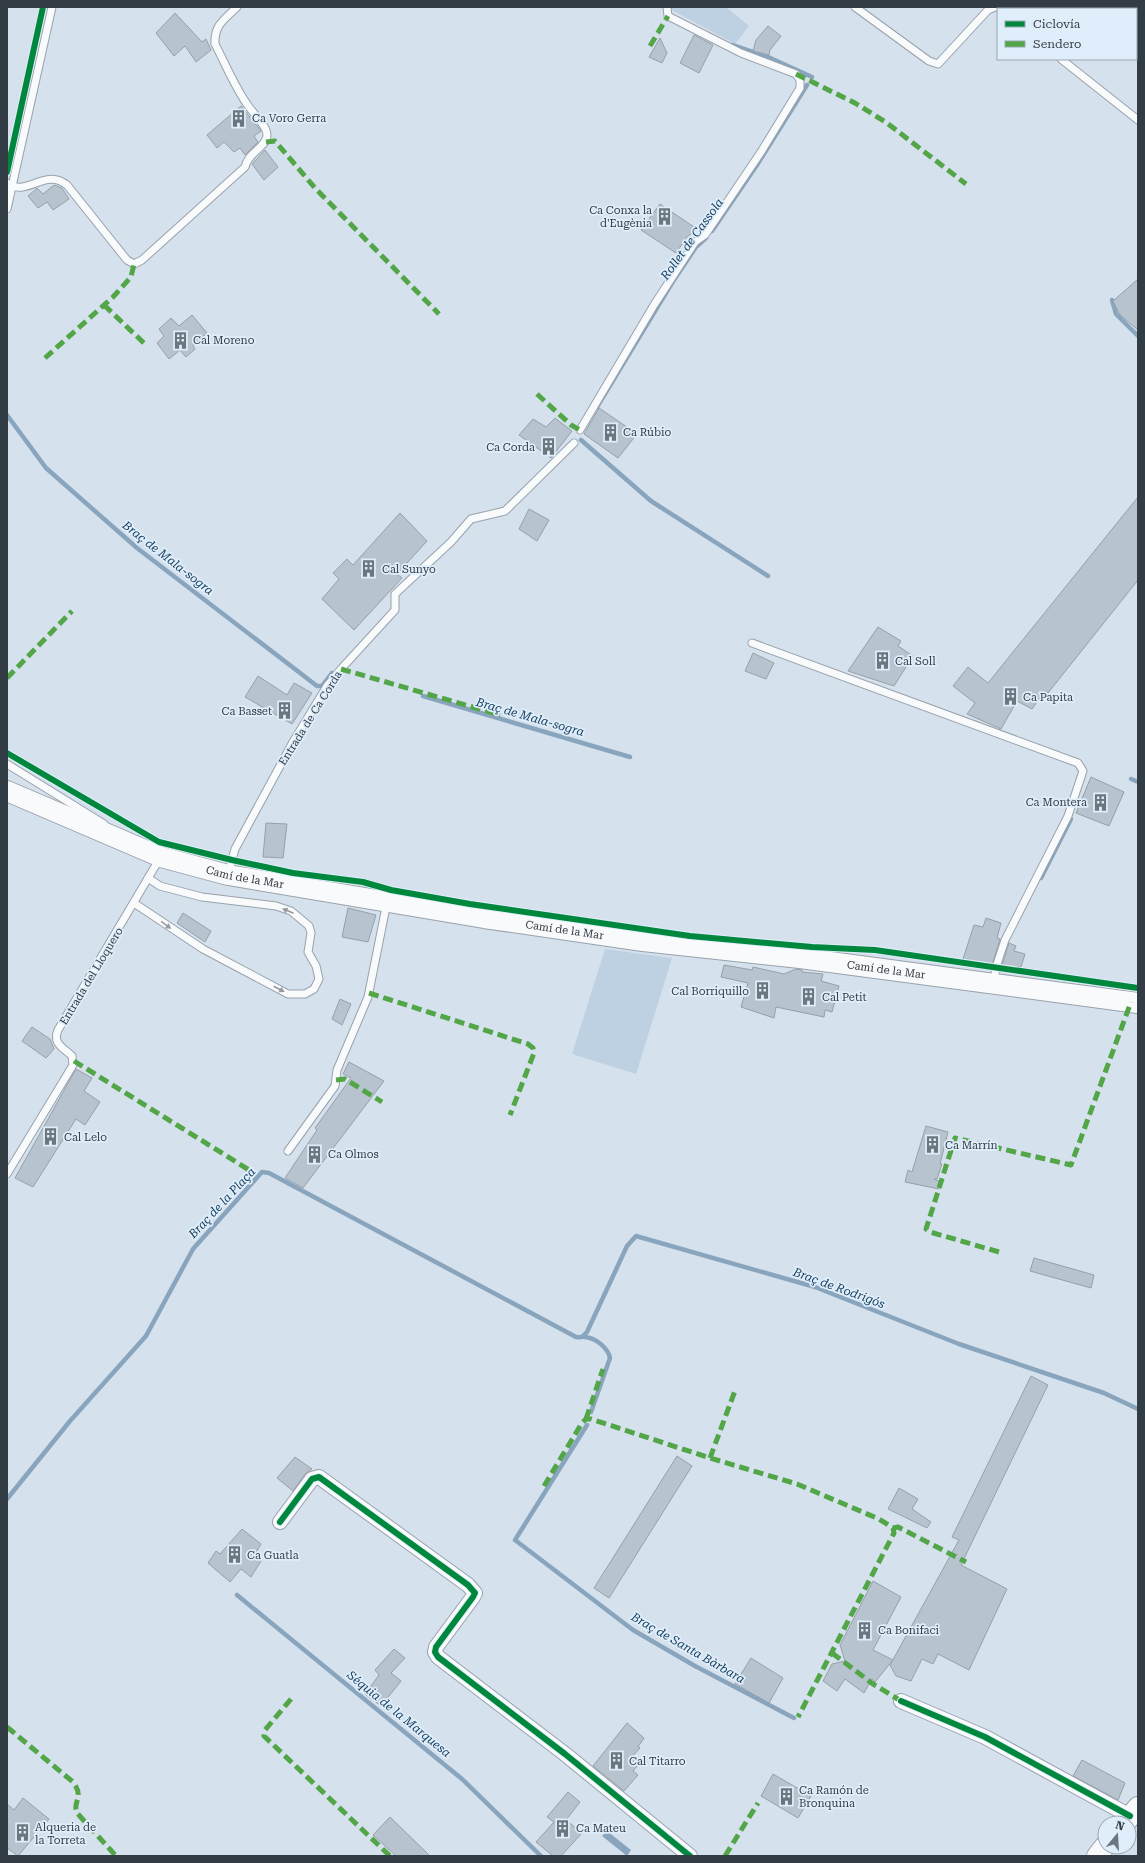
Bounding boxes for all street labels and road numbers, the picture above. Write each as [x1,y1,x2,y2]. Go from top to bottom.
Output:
street label: Entrada de Ca Corda [276,669,345,768]
street label: Camí de la Mar [204,863,285,891]
street label: Camí de la Mar [524,918,605,942]
street label: Entrada del Lloquero [57,925,126,1027]
street label: Camí de la Mar [846,958,927,982]

